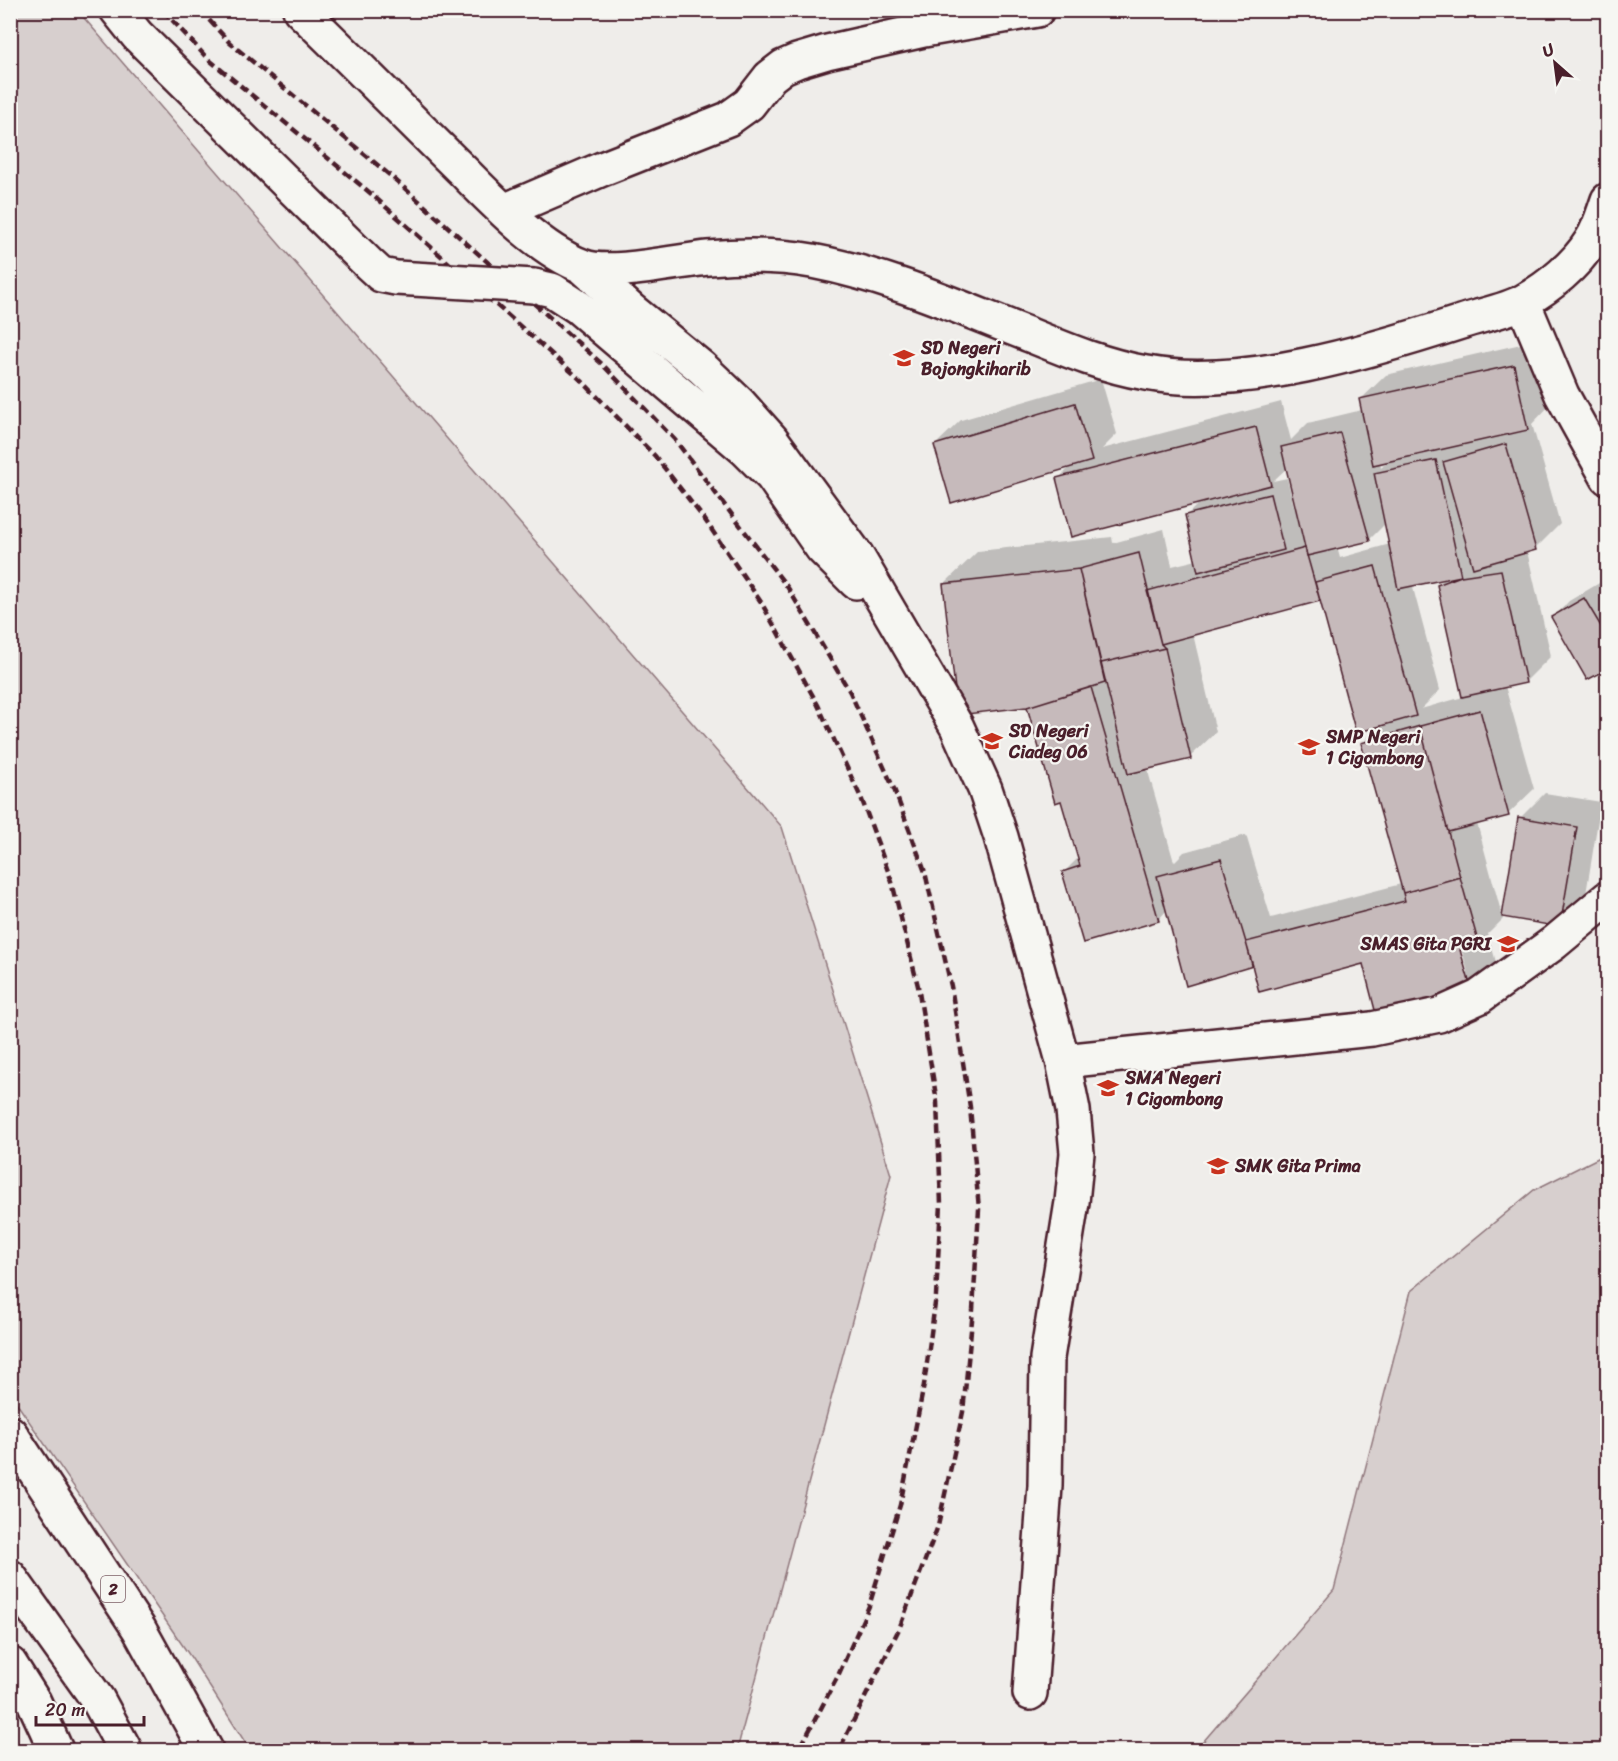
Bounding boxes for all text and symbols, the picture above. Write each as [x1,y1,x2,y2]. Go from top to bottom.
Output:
north arrow [1525,33,1585,93]
text: U [1537,34,1561,65]
place label: SD Negeri Bojongkiharib [920,332,1031,385]
school or university icon: SD Negeri Bojongkiharib [892,346,916,370]
place label: SD Negeri Ciadeg 06 [1008,715,1089,768]
place label: SMP Negeri 1 Cigombong [1325,721,1424,774]
school or university icon: SD Negeri Ciadeg 06 [980,729,1004,753]
school or university icon: SMP Negeri 1 Cigombong [1297,735,1321,759]
place label: SMAS Gita PGRI [1360,928,1493,960]
school or university icon: SMAS Gita PGRI [1496,932,1520,956]
place label: SMA Negeri 1 Cigombong [1124,1062,1223,1115]
school or university icon: SMA Negeri 1 Cigombong [1096,1076,1120,1100]
place label: SMK Gita Prima [1234,1150,1361,1182]
school or university icon: SMK Gita Prima [1206,1154,1230,1178]
road number: 2 [101,1576,125,1602]
scale bar [36,1689,144,1727]
text: 20 m [45,1694,85,1726]

